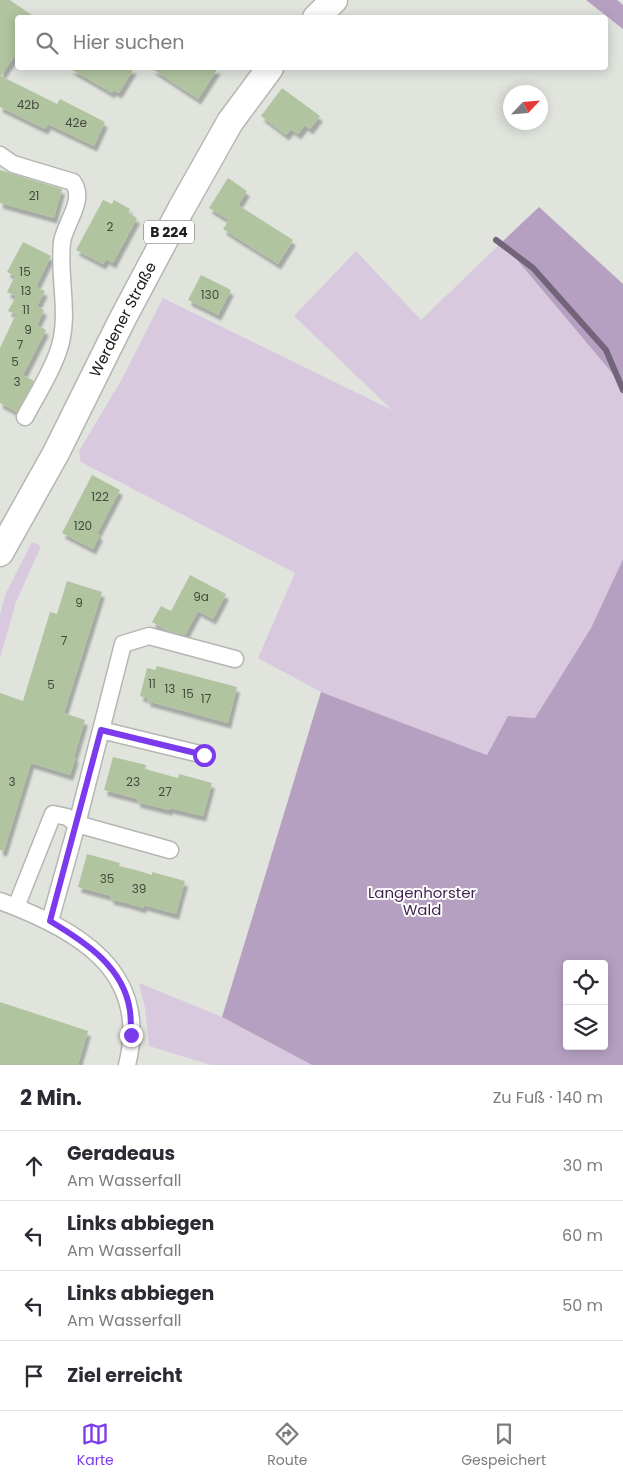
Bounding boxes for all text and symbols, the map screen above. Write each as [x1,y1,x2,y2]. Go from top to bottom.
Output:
search box [15,15,608,70]
icon: search [33,29,61,57]
text: Hier suchen [73,29,184,56]
north arrow [503,85,548,130]
house number: 42b [17,96,39,113]
house number: 42e [65,114,87,131]
house number: 21 [29,187,39,204]
house number: 2 [107,218,114,235]
road number: B 224 [144,220,194,243]
street label: Werdener Straße [84,258,161,381]
house number: 15 [19,263,31,280]
house number: 13 [21,282,31,299]
house number: 130 [201,286,219,303]
house number: 11 [22,301,30,318]
house number: 9 [24,321,32,338]
house number: 7 [17,336,24,353]
house number: 5 [11,353,19,370]
house number: 3 [13,373,21,390]
house number: 122 [91,488,109,505]
house number: 120 [74,517,92,534]
house number: 9a [193,588,209,605]
house number: 9 [75,594,83,611]
house number: 7 [61,632,68,649]
house number: 11 [148,675,156,692]
house number: 5 [47,676,55,693]
house number: 13 [165,680,175,697]
house number: 15 [182,685,194,702]
house number: 17 [201,690,212,707]
route start [193,744,216,767]
house number: 3 [8,773,16,790]
house number: 23 [126,773,140,790]
house number: 27 [158,783,172,800]
house number: 35 [100,870,114,887]
house number: 39 [132,880,146,897]
park label: Langenhorster Wald [368,882,477,920]
map controls [563,960,608,1050]
button: locate [563,960,608,1005]
button: layers [563,1005,608,1050]
route end [120,1024,143,1047]
text: 2 Min. [20,1083,82,1112]
text: Zu Fuß · 140 m [493,1086,603,1109]
text: Geradeaus [67,1140,175,1167]
icon: ahead [20,1152,48,1180]
text: 30 m [563,1154,603,1177]
text: Am Wasserfall [67,1169,182,1192]
text: Links abbiegen [67,1210,214,1237]
icon: left [20,1222,48,1250]
text: 60 m [562,1224,603,1247]
text: Am Wasserfall [67,1239,182,1262]
text: Links abbiegen [67,1280,214,1307]
icon: left [20,1292,48,1320]
text: 50 m [562,1294,603,1317]
text: Am Wasserfall [67,1309,182,1332]
icon: arrive [20,1362,48,1390]
text: Ziel erreicht [67,1362,183,1389]
tab: Karte [77,1420,114,1471]
tab: Route [267,1420,308,1471]
tab: Gespeichert [461,1420,546,1471]

